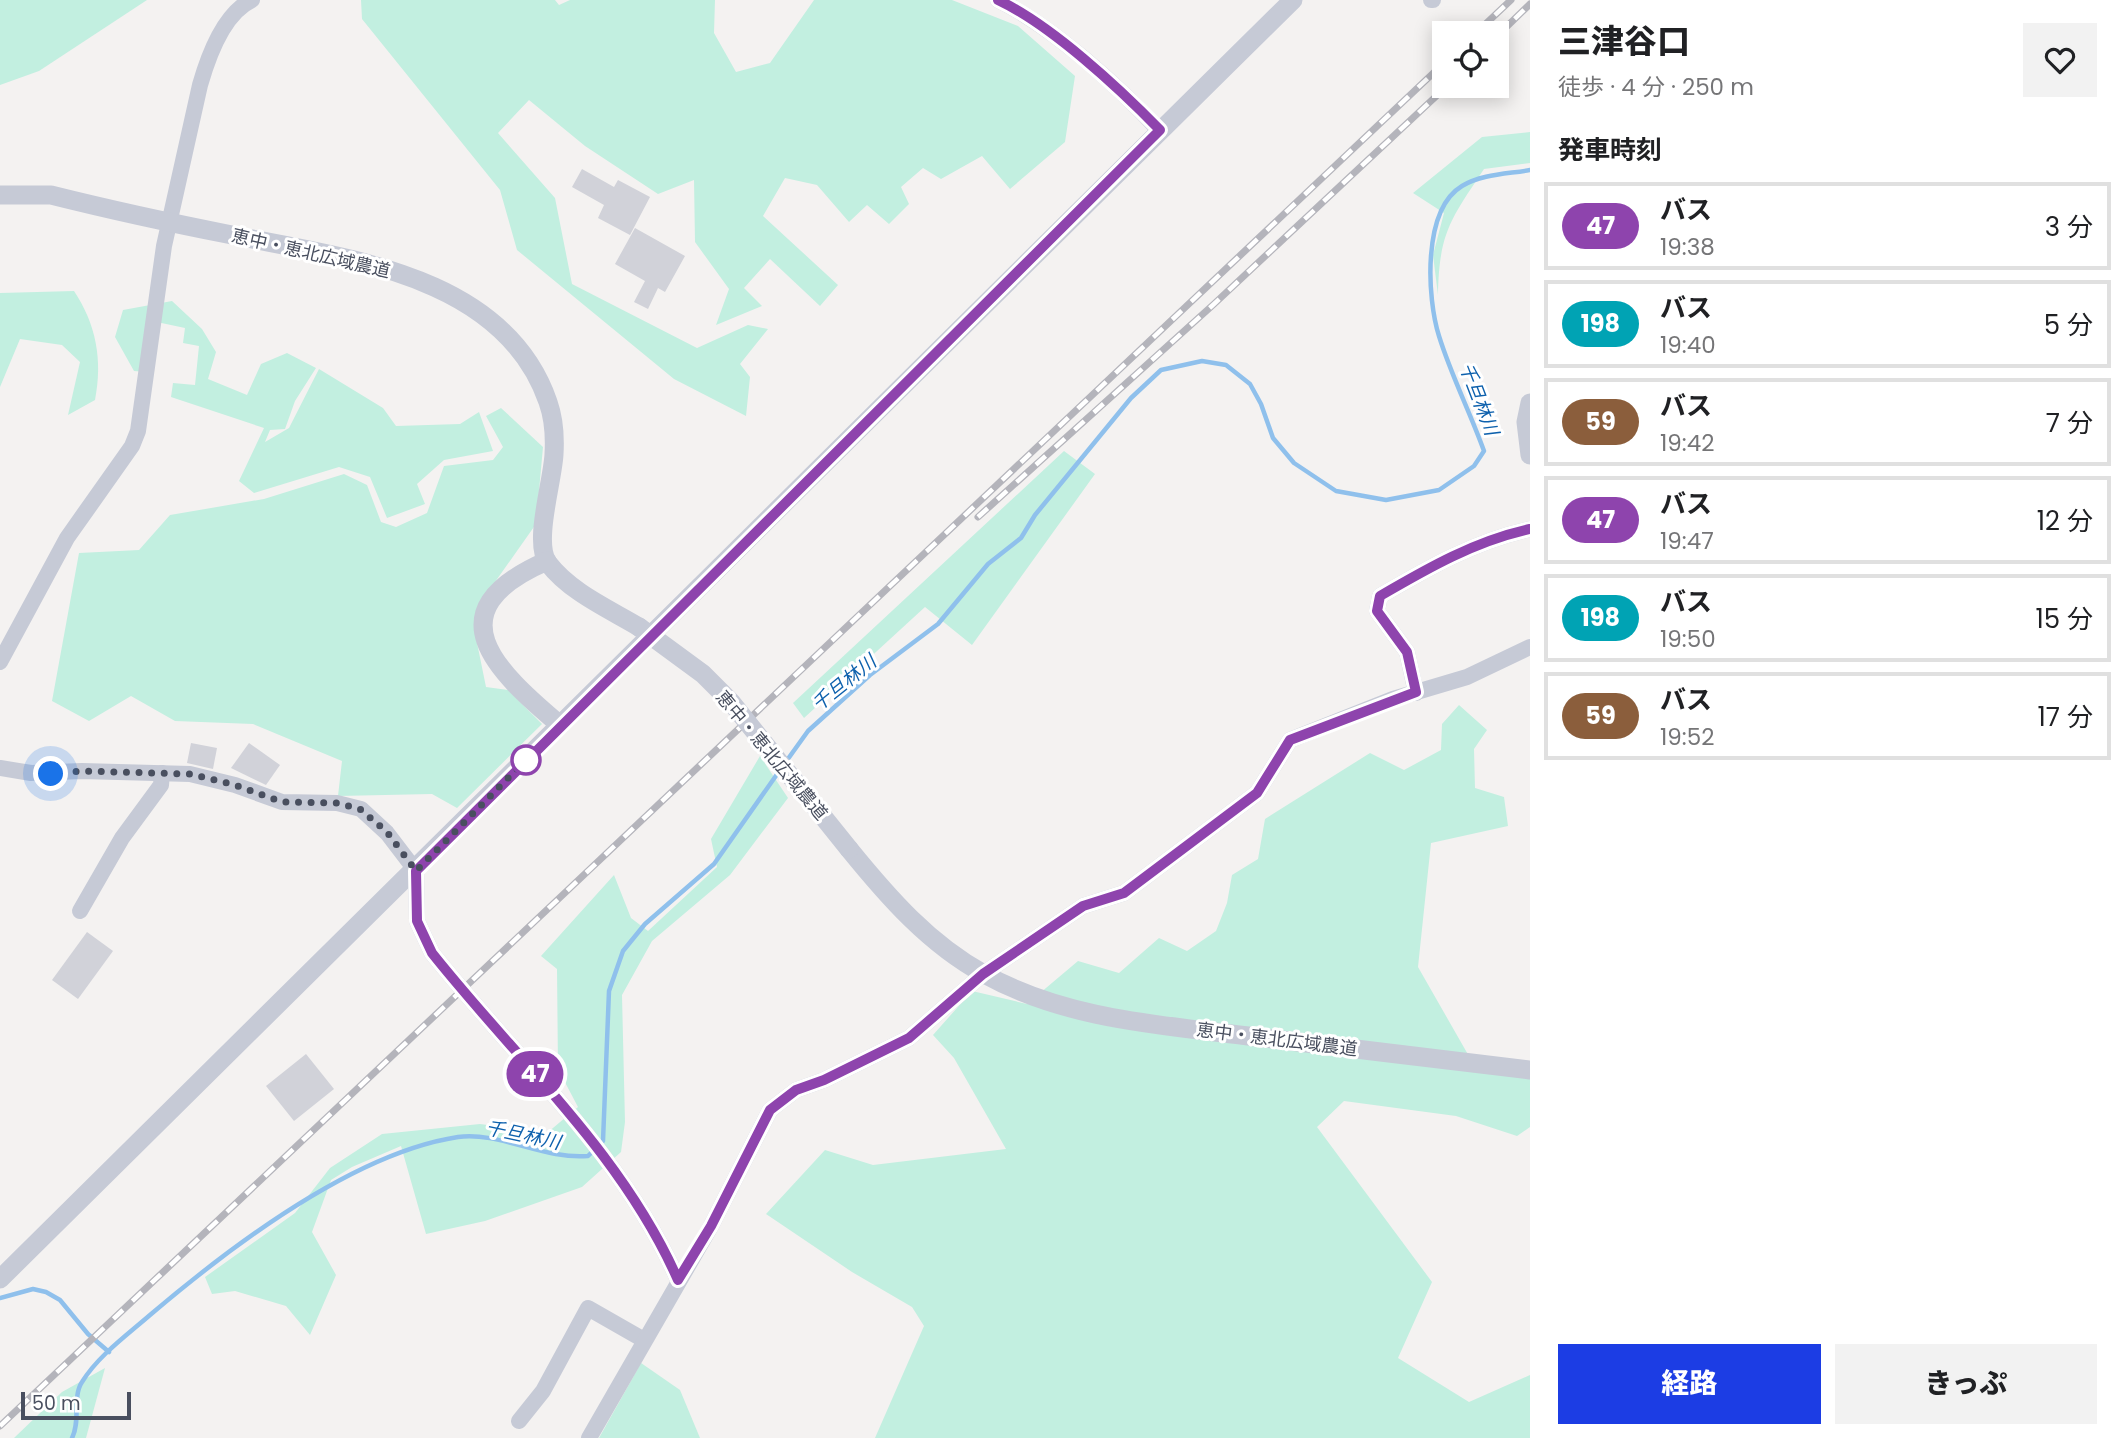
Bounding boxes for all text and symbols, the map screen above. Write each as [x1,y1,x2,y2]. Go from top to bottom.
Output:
text: 三津谷口 [1558,18,1690,65]
map controls [1432,21,1509,98]
button: locate [1432,21,1509,98]
button: heart [2023,23,2097,97]
text: 徒歩 · 4 分 · 250 m [1558,71,1754,103]
text: 発車時刻 [1558,132,1662,168]
text: バス [1660,192,1712,228]
text: 47 [1586,209,1615,242]
text: 3 分 [2045,209,2093,245]
street label: 恵中・恵北広域農道 [229,223,393,283]
text: 19:38 [1660,231,1715,263]
text: バス [1660,290,1712,326]
text: 198 [1581,307,1620,340]
text: 5 分 [2044,307,2093,343]
text: 19:40 [1660,329,1716,361]
water label: 千旦林川 [1453,359,1506,441]
text: バス [1660,388,1712,424]
text: 59 [1585,405,1616,438]
text: 7 分 [2046,405,2093,441]
text: 19:42 [1660,427,1714,459]
text: バス [1660,486,1712,522]
text: 47 [1586,503,1615,536]
text: 12 分 [2037,503,2093,539]
text: 19:47 [1660,525,1714,557]
text: バス [1660,584,1712,620]
text: 198 [1581,601,1620,634]
text: 15 分 [2035,601,2093,637]
text: 19:50 [1660,623,1716,655]
water label: 千旦林川 [806,647,884,717]
text: バス [1660,682,1712,718]
street label: 恵中・恵北広域農道 [710,685,834,825]
text: 59 [1585,699,1616,732]
text: 17 分 [2038,699,2093,735]
text: 19:52 [1660,721,1714,753]
unlabelled marker [511,745,541,775]
your location [33,756,68,791]
street label: 恵中・恵北広域農道 [1195,1017,1359,1061]
line badge: 47 [504,1051,566,1097]
text: 47 [520,1057,550,1090]
water label: 千旦林川 [483,1114,565,1157]
button: 経路 [1558,1344,1821,1424]
button: きっぷ [1835,1344,2097,1424]
scale bar [21,1389,131,1421]
text: 50 m [32,1390,81,1417]

